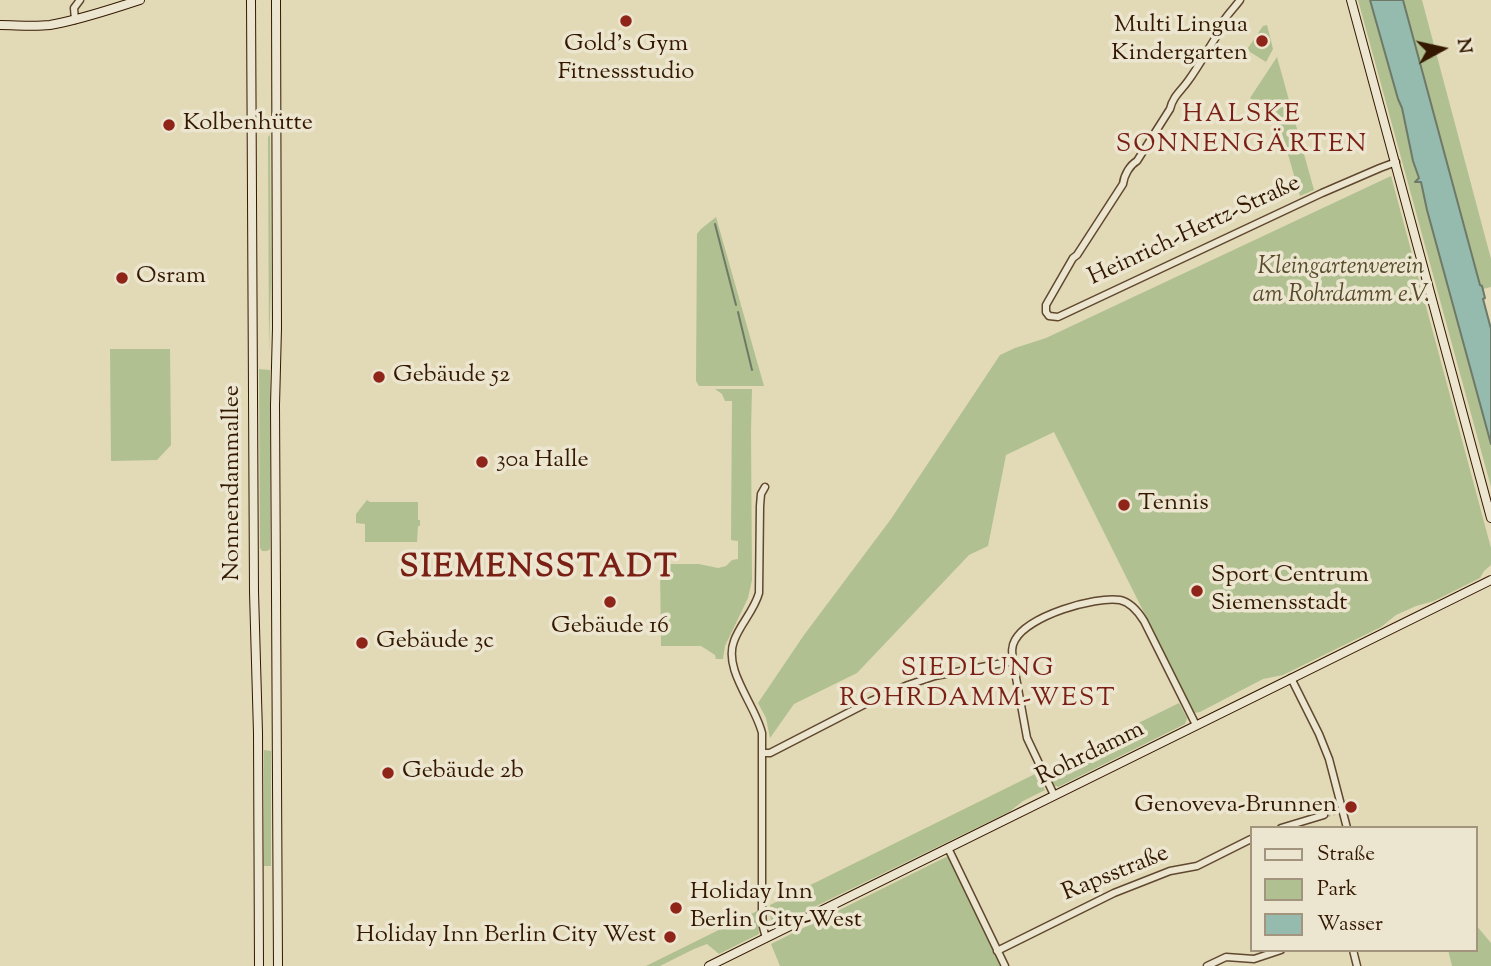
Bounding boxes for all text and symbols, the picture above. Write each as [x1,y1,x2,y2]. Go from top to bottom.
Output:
marker: Gold's Gym Fitnessstudio [618,13,634,29]
place label: Multi Lingua Kindergarten [1111,13,1248,69]
north arrow [1407,14,1477,84]
place label: Gold's Gym Fitnessstudio [558,32,694,88]
marker: Multi Lingua Kindergarten [1254,33,1270,49]
text: N [1449,37,1478,55]
district label: HALSKE SONNENGÄRTEN [1117,101,1367,162]
place label: Kolbenhütte [183,111,313,139]
marker: Kolbenhütte [161,117,177,133]
street label: Heinrich-Hertz-Straße [1085,170,1305,294]
park label: Kleingartenverein am Rohrdamm e.V. [1253,255,1429,311]
place label: Osram [136,264,206,292]
marker: Osram [114,270,130,286]
place label: Gebäude 52 [393,363,510,391]
marker: Gebäude 52 [371,369,387,385]
street label: Nonnendammallee [220,385,248,581]
place label: 30a Halle [496,448,589,476]
marker: 30a Halle [474,454,490,470]
place label: Tennis [1138,491,1209,519]
marker: Tennis [1116,497,1132,513]
district label: SIEMENSSTADT [401,552,677,590]
place label: Sport Centrum Siemensstadt [1211,563,1369,619]
marker: Sport Centrum Siemensstadt [1189,583,1205,599]
marker: Gebäude 16 [602,594,618,610]
place label: Gebäude 16 [551,614,669,642]
place label: Gebäude 3c [376,629,494,657]
marker: Gebäude 3c [354,635,370,651]
district label: SIEDLUNG ROHRDAMM-WEST [841,655,1115,716]
street label: Rohrdamm [1032,716,1150,794]
place label: Gebäude 2b [402,759,524,787]
marker: Gebäude 2b [380,765,396,781]
place label: Genoveva-Brunnen [1134,793,1337,821]
marker: Genoveva-Brunnen [1343,799,1359,815]
legend [1250,826,1477,952]
text: Straße [1317,840,1375,870]
street label: Rapsstraße [1059,841,1173,909]
text: Park [1317,875,1357,905]
place label: Holiday Inn Berlin City-West [690,880,862,936]
marker: Holiday Inn Berlin City-West [668,900,684,916]
text: Wasser [1317,910,1383,940]
place label: Holiday Inn Berlin City West [356,923,656,951]
marker: Holiday Inn Berlin City West [662,929,678,945]

